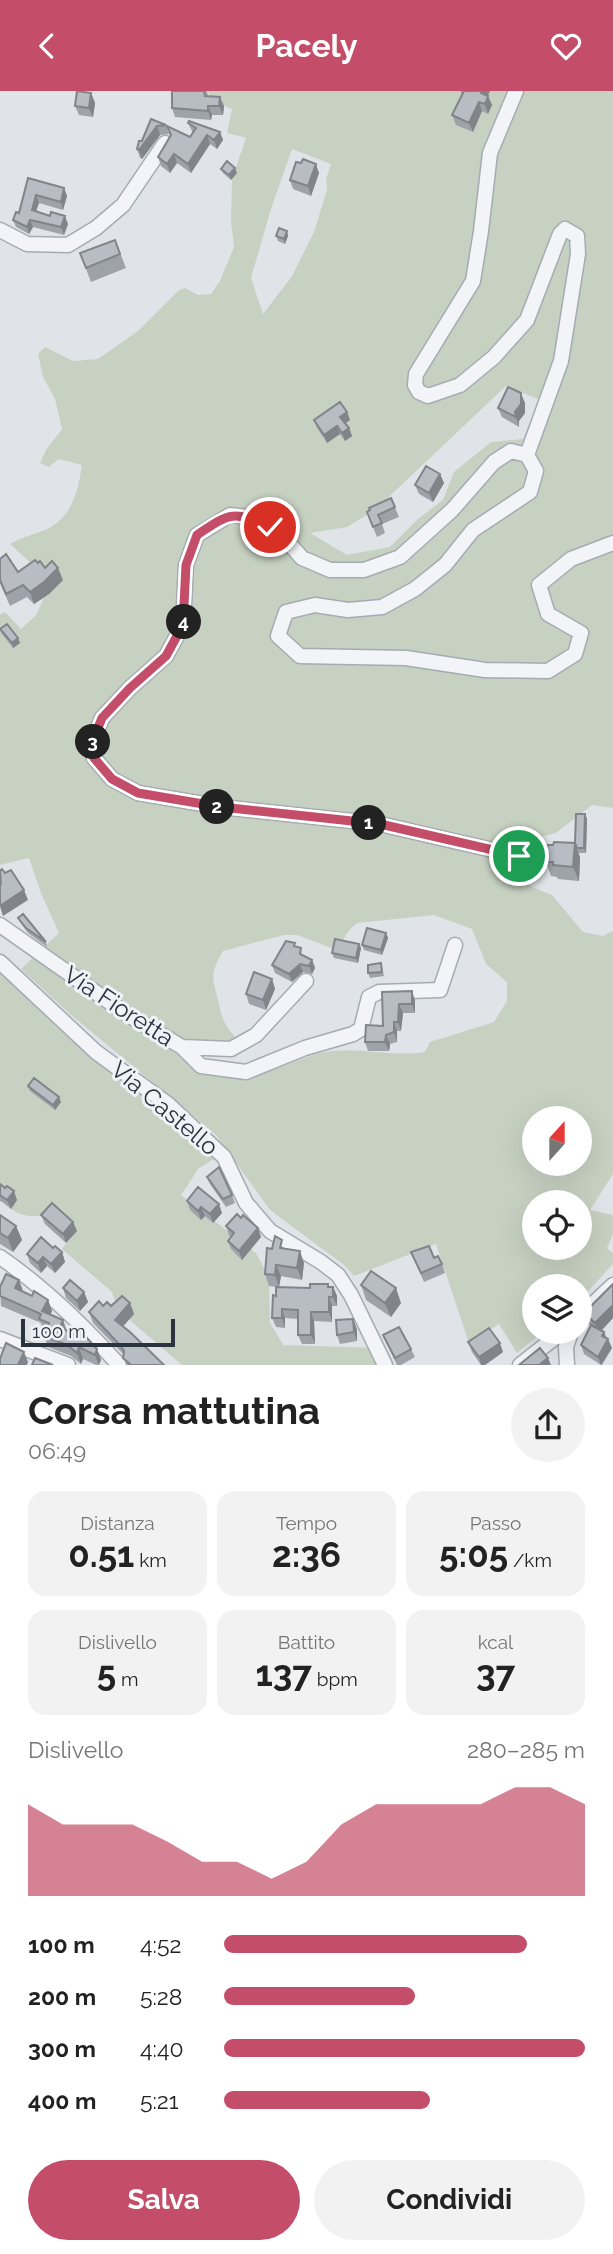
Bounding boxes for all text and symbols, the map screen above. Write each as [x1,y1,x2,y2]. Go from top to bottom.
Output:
icon: back [28,27,66,65]
text: Pacely [255,27,358,64]
icon: heart [547,27,585,65]
pin [240,497,300,557]
icon: check [251,508,289,546]
pin: 4 [166,605,202,639]
text: 4 [178,610,189,632]
pin: 3 [76,725,110,759]
text: 3 [87,730,98,752]
pin: 2 [200,789,234,825]
text: 2 [211,795,222,817]
pin: 1 [352,805,386,841]
text: 1 [364,811,373,833]
pin [489,826,549,886]
icon: arrive [500,837,538,875]
street label: Via Fioretta [58,960,180,1052]
street label: Via Castello [105,1055,225,1161]
north arrow [522,1106,592,1176]
map controls [522,1106,592,1344]
button: locate [522,1190,592,1260]
button: layers [522,1274,592,1344]
scale bar [21,1316,175,1348]
text: 100 m [32,1320,86,1342]
text: Corsa mattutina [28,1388,320,1433]
button: share [511,1388,585,1462]
text: 06:49 [28,1437,86,1464]
text: Distanza [80,1512,155,1534]
text: Tempo [276,1512,337,1534]
text: Passo [470,1512,521,1534]
text: 0.51 [68,1534,134,1575]
text: 2:36 [272,1534,341,1575]
text: 5:05 [439,1534,508,1575]
text: km [134,1549,167,1571]
text: /km [508,1549,552,1571]
text: Dislivello [78,1631,157,1653]
text: Battito [278,1631,335,1653]
text: kcal [478,1631,513,1653]
text: 5 [97,1653,116,1694]
text: 137 [255,1653,312,1694]
text: 37 [476,1653,515,1694]
text: m [116,1668,138,1690]
text: bpm [312,1668,358,1690]
text: Dislivello [28,1736,123,1763]
text: 280–285 m [467,1736,585,1763]
text: 100 m [28,1931,95,1958]
text: 4:52 [140,1931,181,1958]
text: 200 m [28,1983,96,2010]
text: 5:28 [140,1983,182,2010]
text: 300 m [28,2035,96,2062]
text: 4:40 [140,2035,184,2062]
text: 400 m [28,2087,96,2114]
text: 5:21 [140,2087,179,2114]
button: Salva [28,2160,300,2240]
button: Condividi [314,2160,585,2240]

